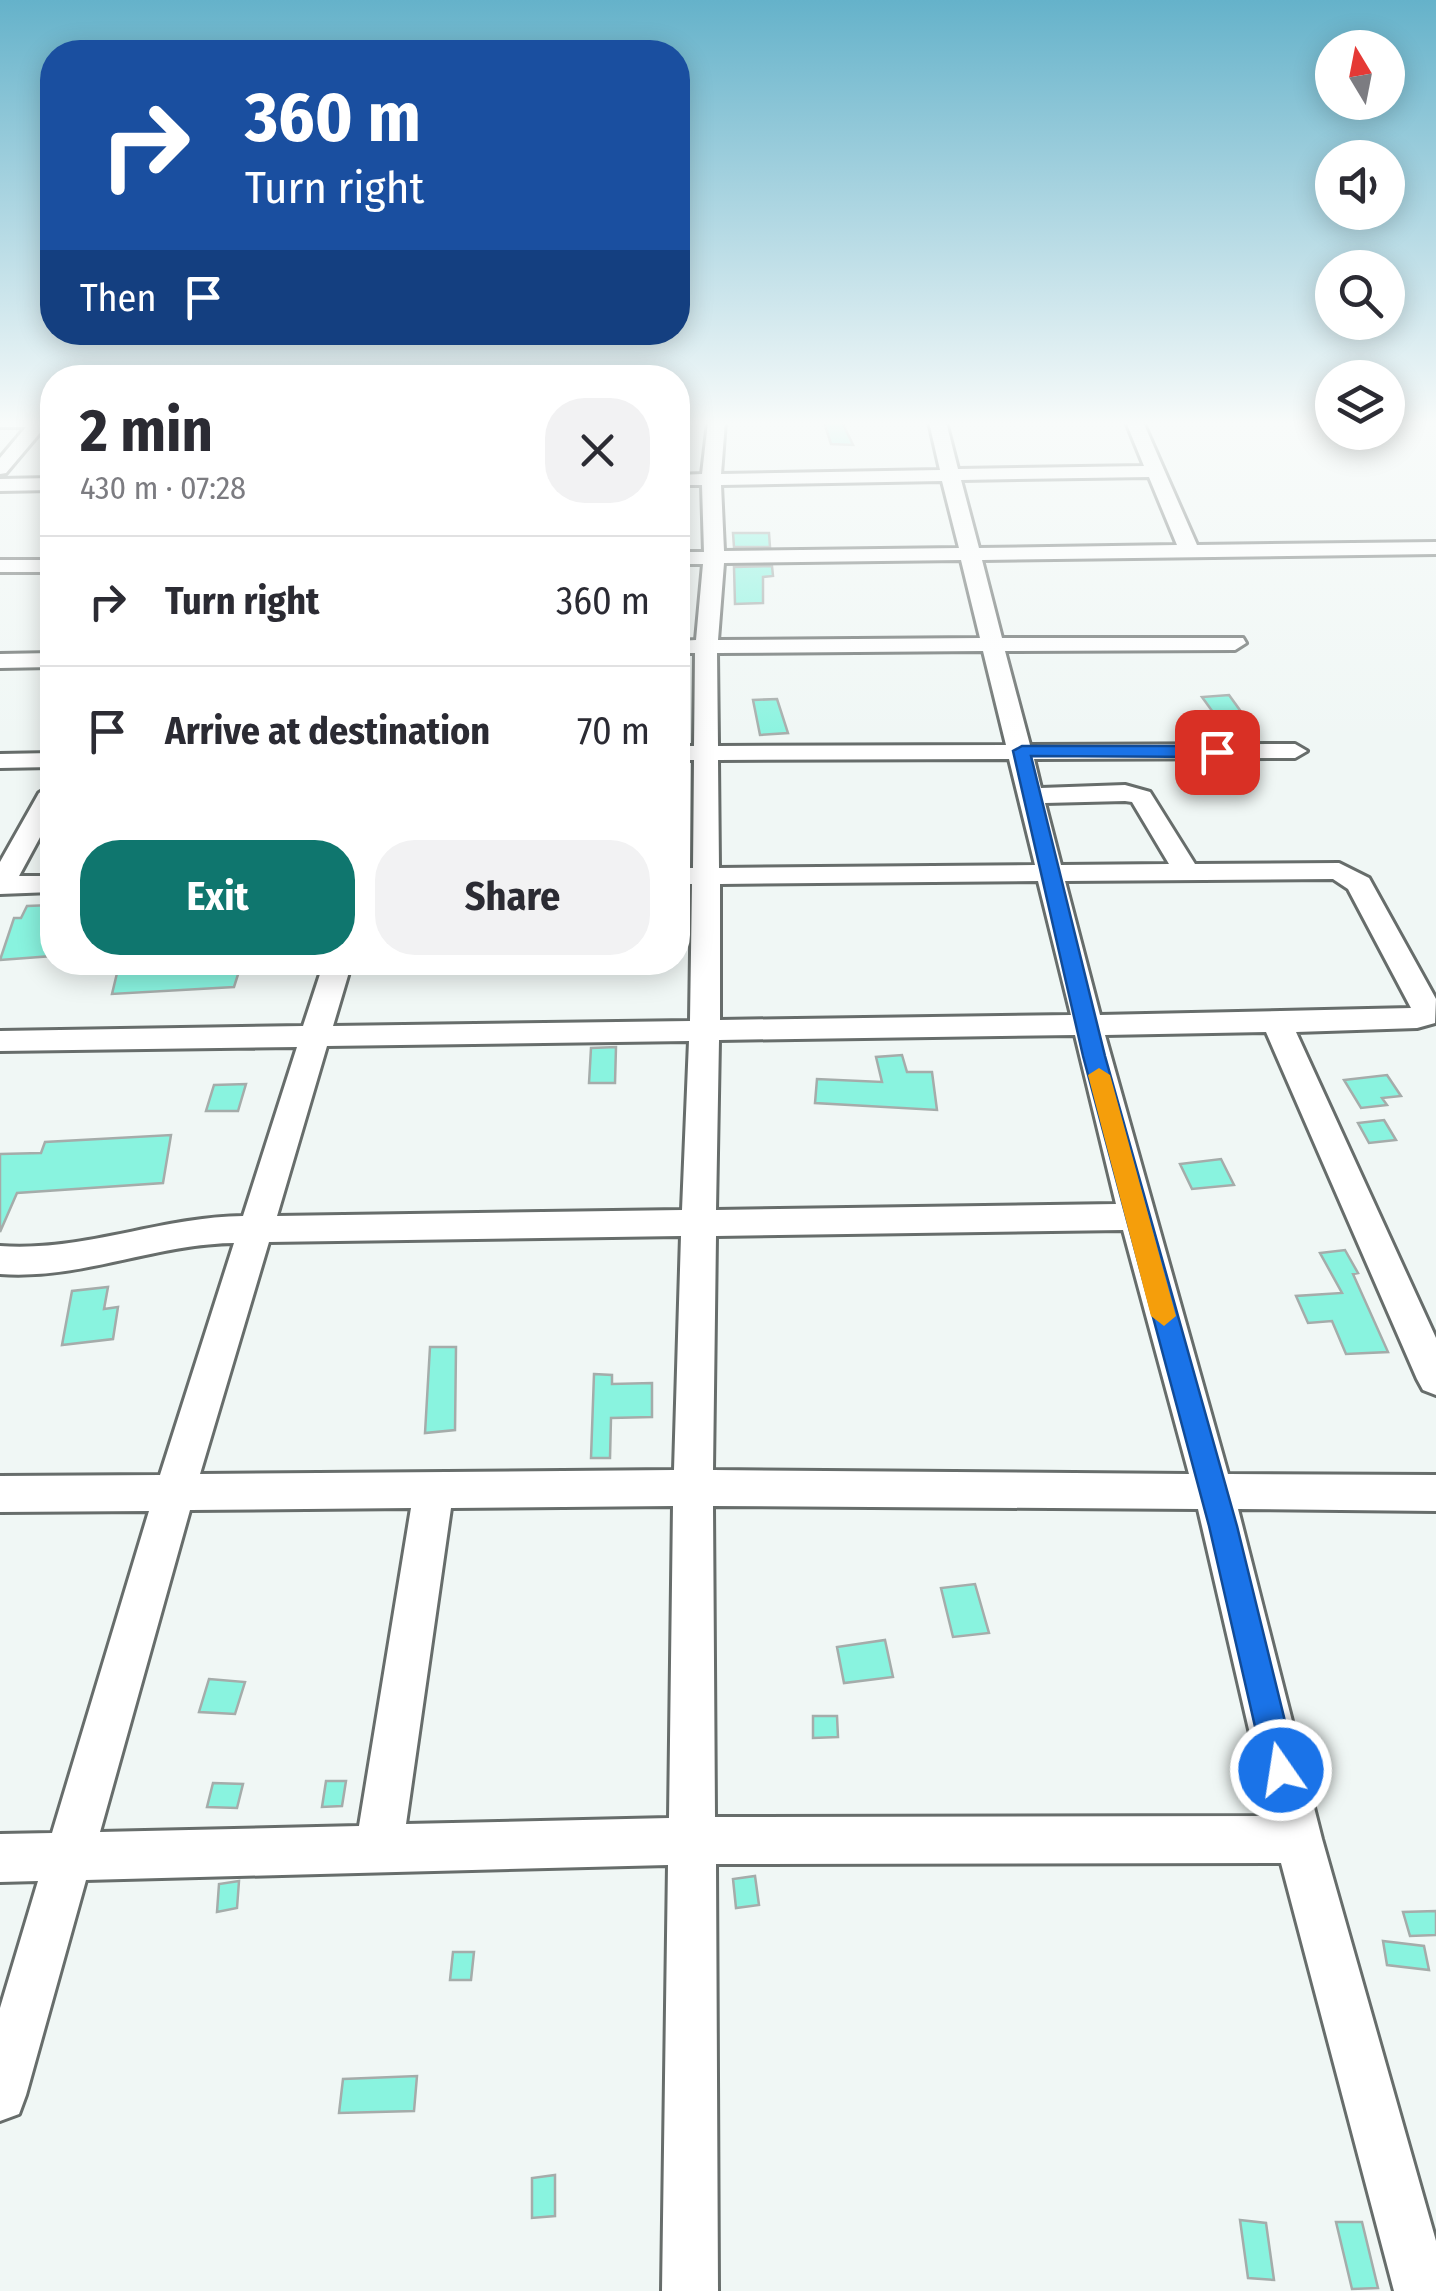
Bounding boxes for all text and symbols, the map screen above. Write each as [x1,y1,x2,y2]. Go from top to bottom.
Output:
north arrow [1315,30,1405,120]
map controls [1315,30,1405,450]
text: 360 m [245,76,421,160]
icon: right [80,80,210,210]
button: sound [1315,140,1405,230]
text: Turn right [245,161,424,215]
button: search [1315,250,1405,340]
icon: arrive [176,270,231,325]
text: Then [80,275,156,321]
button: layers [1315,360,1405,450]
text: 2 min [80,395,213,467]
button: close [545,398,650,503]
text: 430 m · 07:28 [80,469,246,507]
icon: right [80,574,135,629]
text: Turn right [165,578,319,624]
text: 360 m [556,578,650,624]
icon: arrive [80,704,135,759]
text: Arrive at destination [165,708,490,754]
text: 70 m [577,708,650,754]
pin [1175,710,1260,795]
icon: arrive [1190,725,1245,780]
button: Exit [80,840,355,955]
button: Share [375,840,650,955]
position arrow [1229,1718,1333,1822]

